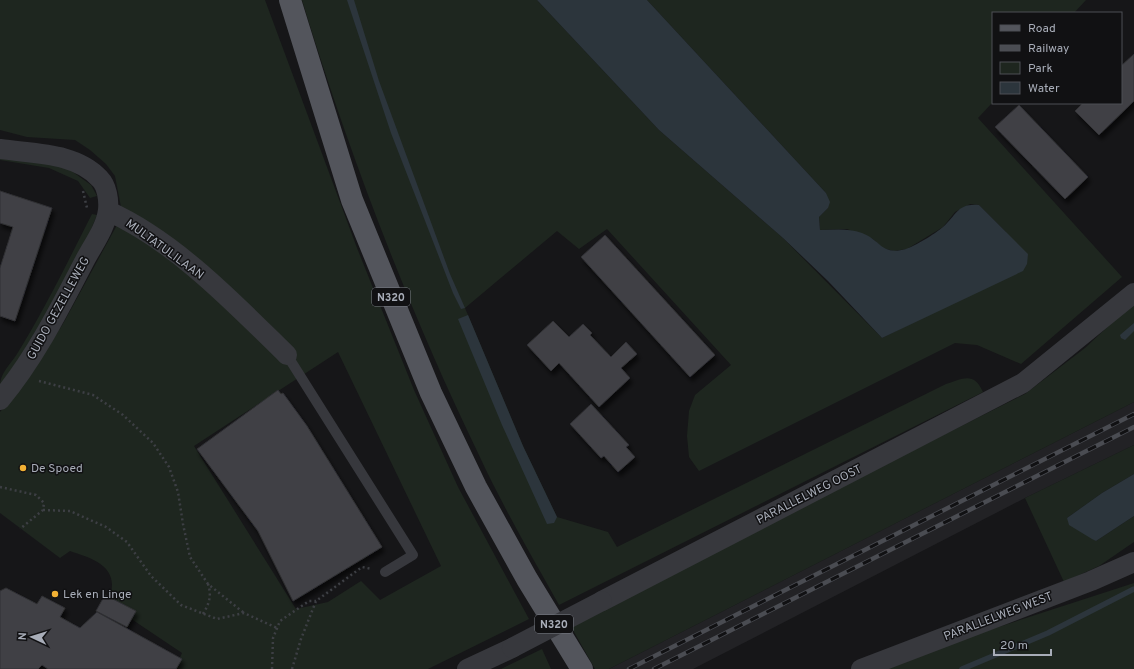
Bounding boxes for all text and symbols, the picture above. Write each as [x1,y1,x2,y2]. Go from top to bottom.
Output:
legend [992,12,1122,104]
text: Road [1028,21,1056,37]
text: Railway [1028,41,1069,57]
text: Park [1028,61,1053,77]
text: Water [1028,81,1060,97]
street label: MULTATULILAAN [122,216,207,284]
street label: GUIDO GEZELLEWEG [24,254,94,363]
road number: N320 [372,288,410,306]
place label: De Spoed [31,461,83,477]
street label: PARALLELWEG OOST [754,461,865,528]
marker: De Spoed [18,463,28,473]
place label: Lek en Linge [63,587,131,603]
marker: Lek en Linge [50,589,60,599]
street label: PARALLELWEG WEST [942,589,1055,645]
road number: N320 [535,615,573,633]
north arrow [12,617,52,657]
scale bar [994,631,1051,657]
text: N [16,632,30,641]
text: 20 m [1000,638,1028,654]

